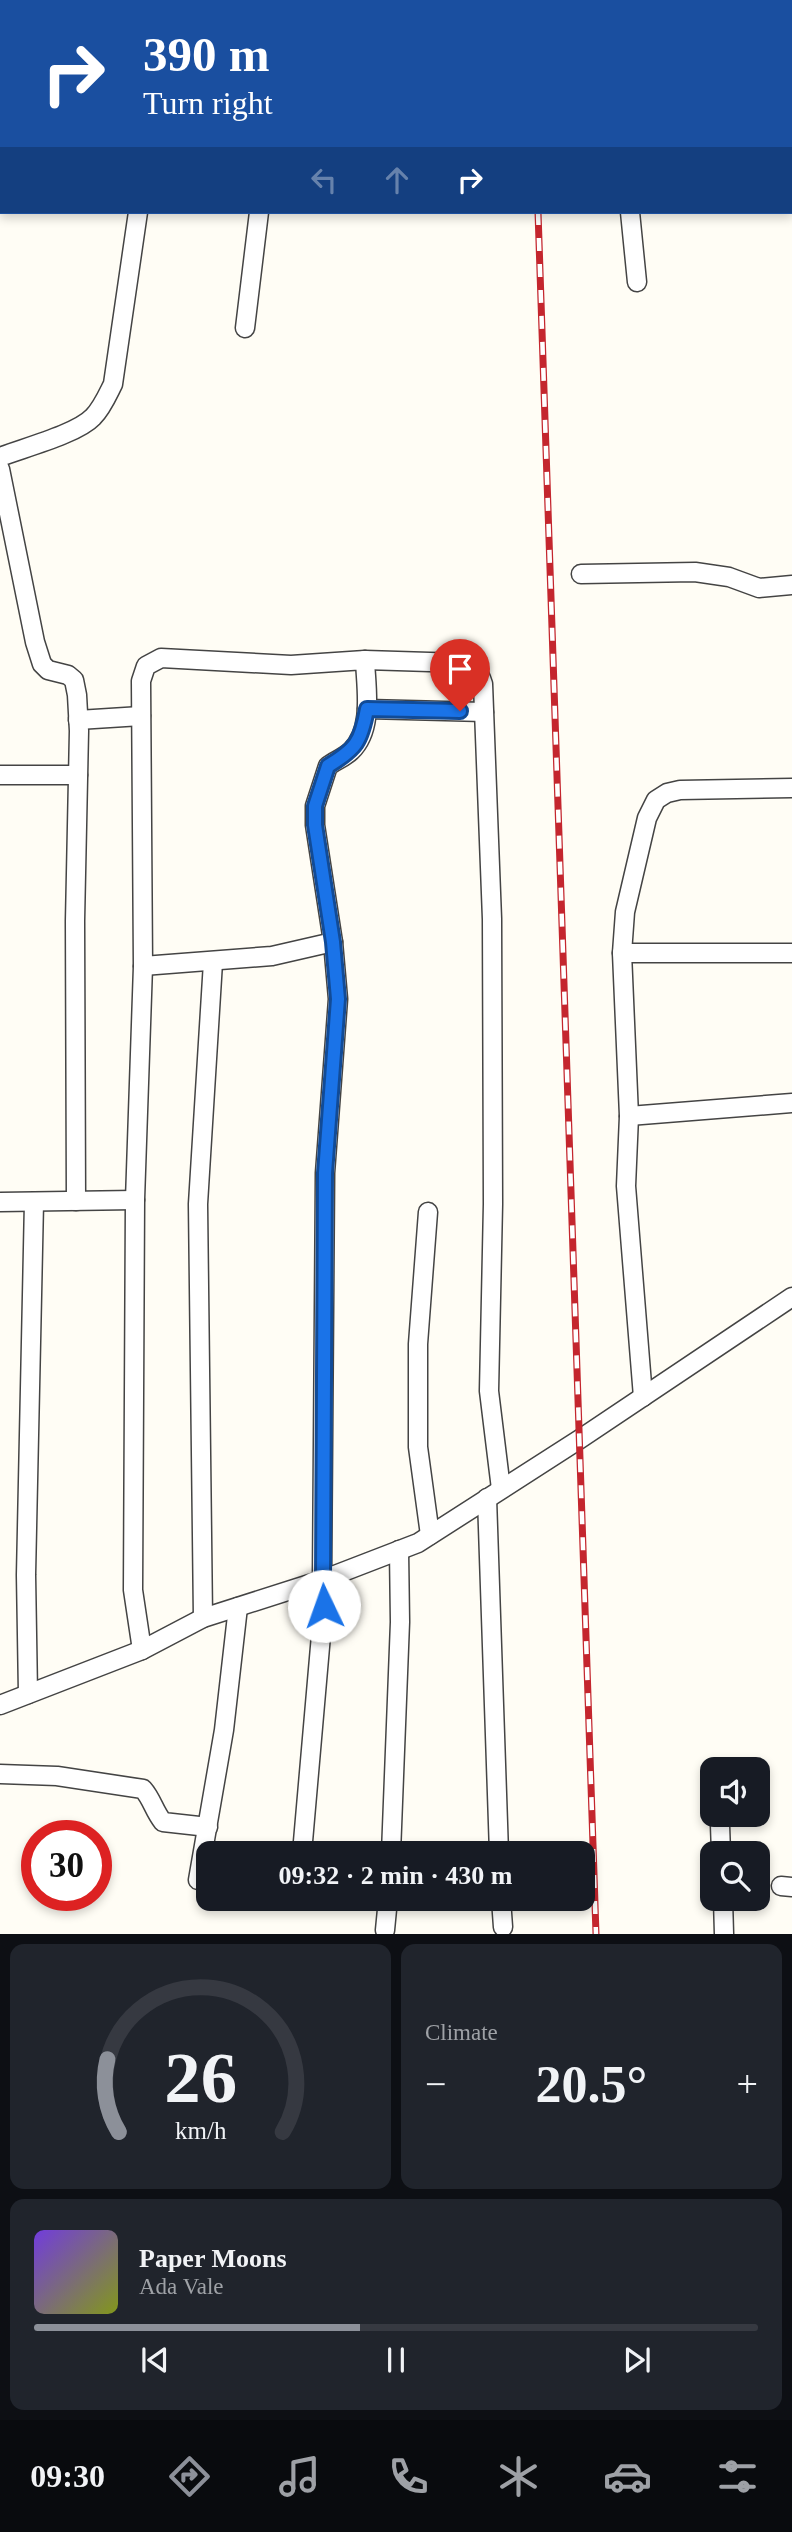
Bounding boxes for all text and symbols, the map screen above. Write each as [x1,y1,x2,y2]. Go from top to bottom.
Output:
text: 390 m [143,27,270,82]
icon: right [28,28,119,119]
text: Turn right [143,85,273,121]
icon: left [305,161,343,199]
icon: ahead [378,161,416,199]
icon: right [451,161,489,199]
pin [430,639,490,711]
icon: arrive [441,650,479,688]
position arrow [287,1569,361,1643]
map controls [700,1757,770,1911]
button: sound [700,1757,770,1827]
speed limit sign: 30 [21,1820,112,1911]
button: search [700,1841,770,1911]
text: 09:32 · 2 min · 430 m [279,1861,513,1890]
text: Climate [425,2020,498,2045]
text: 26 [164,2038,237,2119]
text: 20.5° [536,2056,647,2113]
text: − [425,2063,446,2105]
text: + [737,2063,758,2105]
text: km/h [175,2117,227,2144]
text: Paper Moons [139,2244,287,2273]
text: Ada Vale [139,2274,224,2299]
icon: previous [136,2341,174,2379]
icon: pause [377,2341,415,2379]
icon: next [618,2341,656,2379]
icon: directions [165,2452,214,2501]
icon: music [275,2452,324,2501]
icon: phone [384,2452,433,2501]
icon: climate [494,2452,543,2501]
icon: car [603,2452,652,2501]
icon: filters [713,2452,762,2501]
text: 09:30 [30,2458,105,2494]

